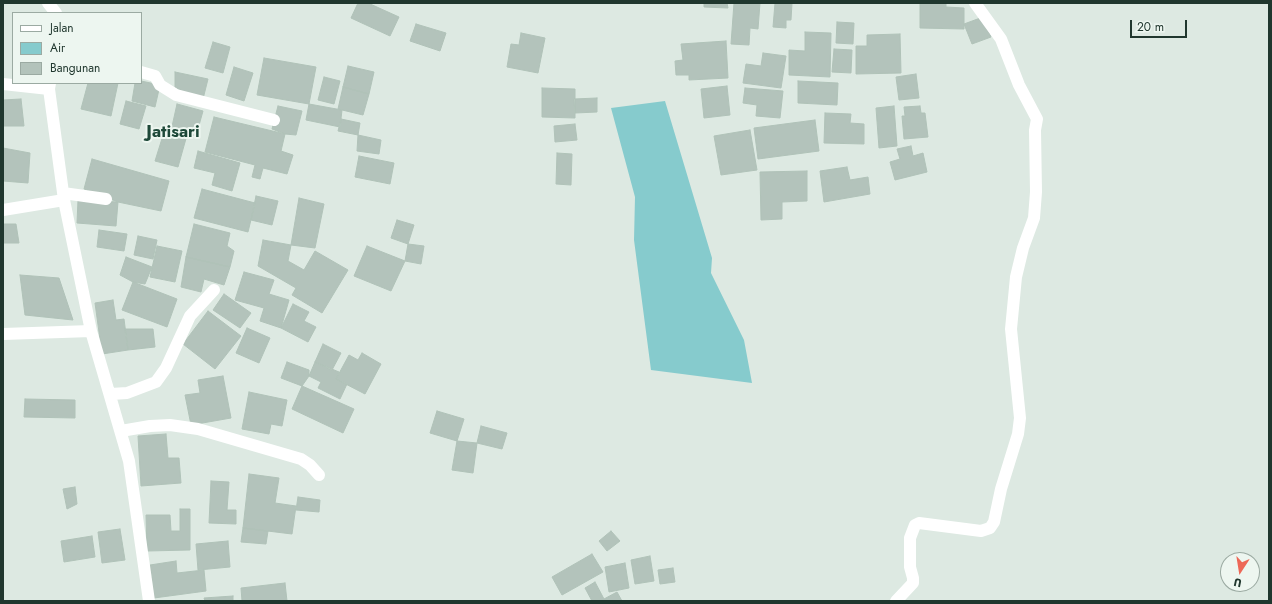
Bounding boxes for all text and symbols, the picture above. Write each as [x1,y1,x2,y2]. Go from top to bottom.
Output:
legend [12,12,142,84]
scale bar [1132,12,1189,38]
text: 20 m [1137,18,1164,36]
text: Jalan [50,19,73,37]
text: Air [50,39,65,57]
text: Bangunan [50,59,100,77]
district label: Jatisari [146,123,200,143]
north arrow [1220,552,1260,592]
text: U [1232,574,1243,591]

